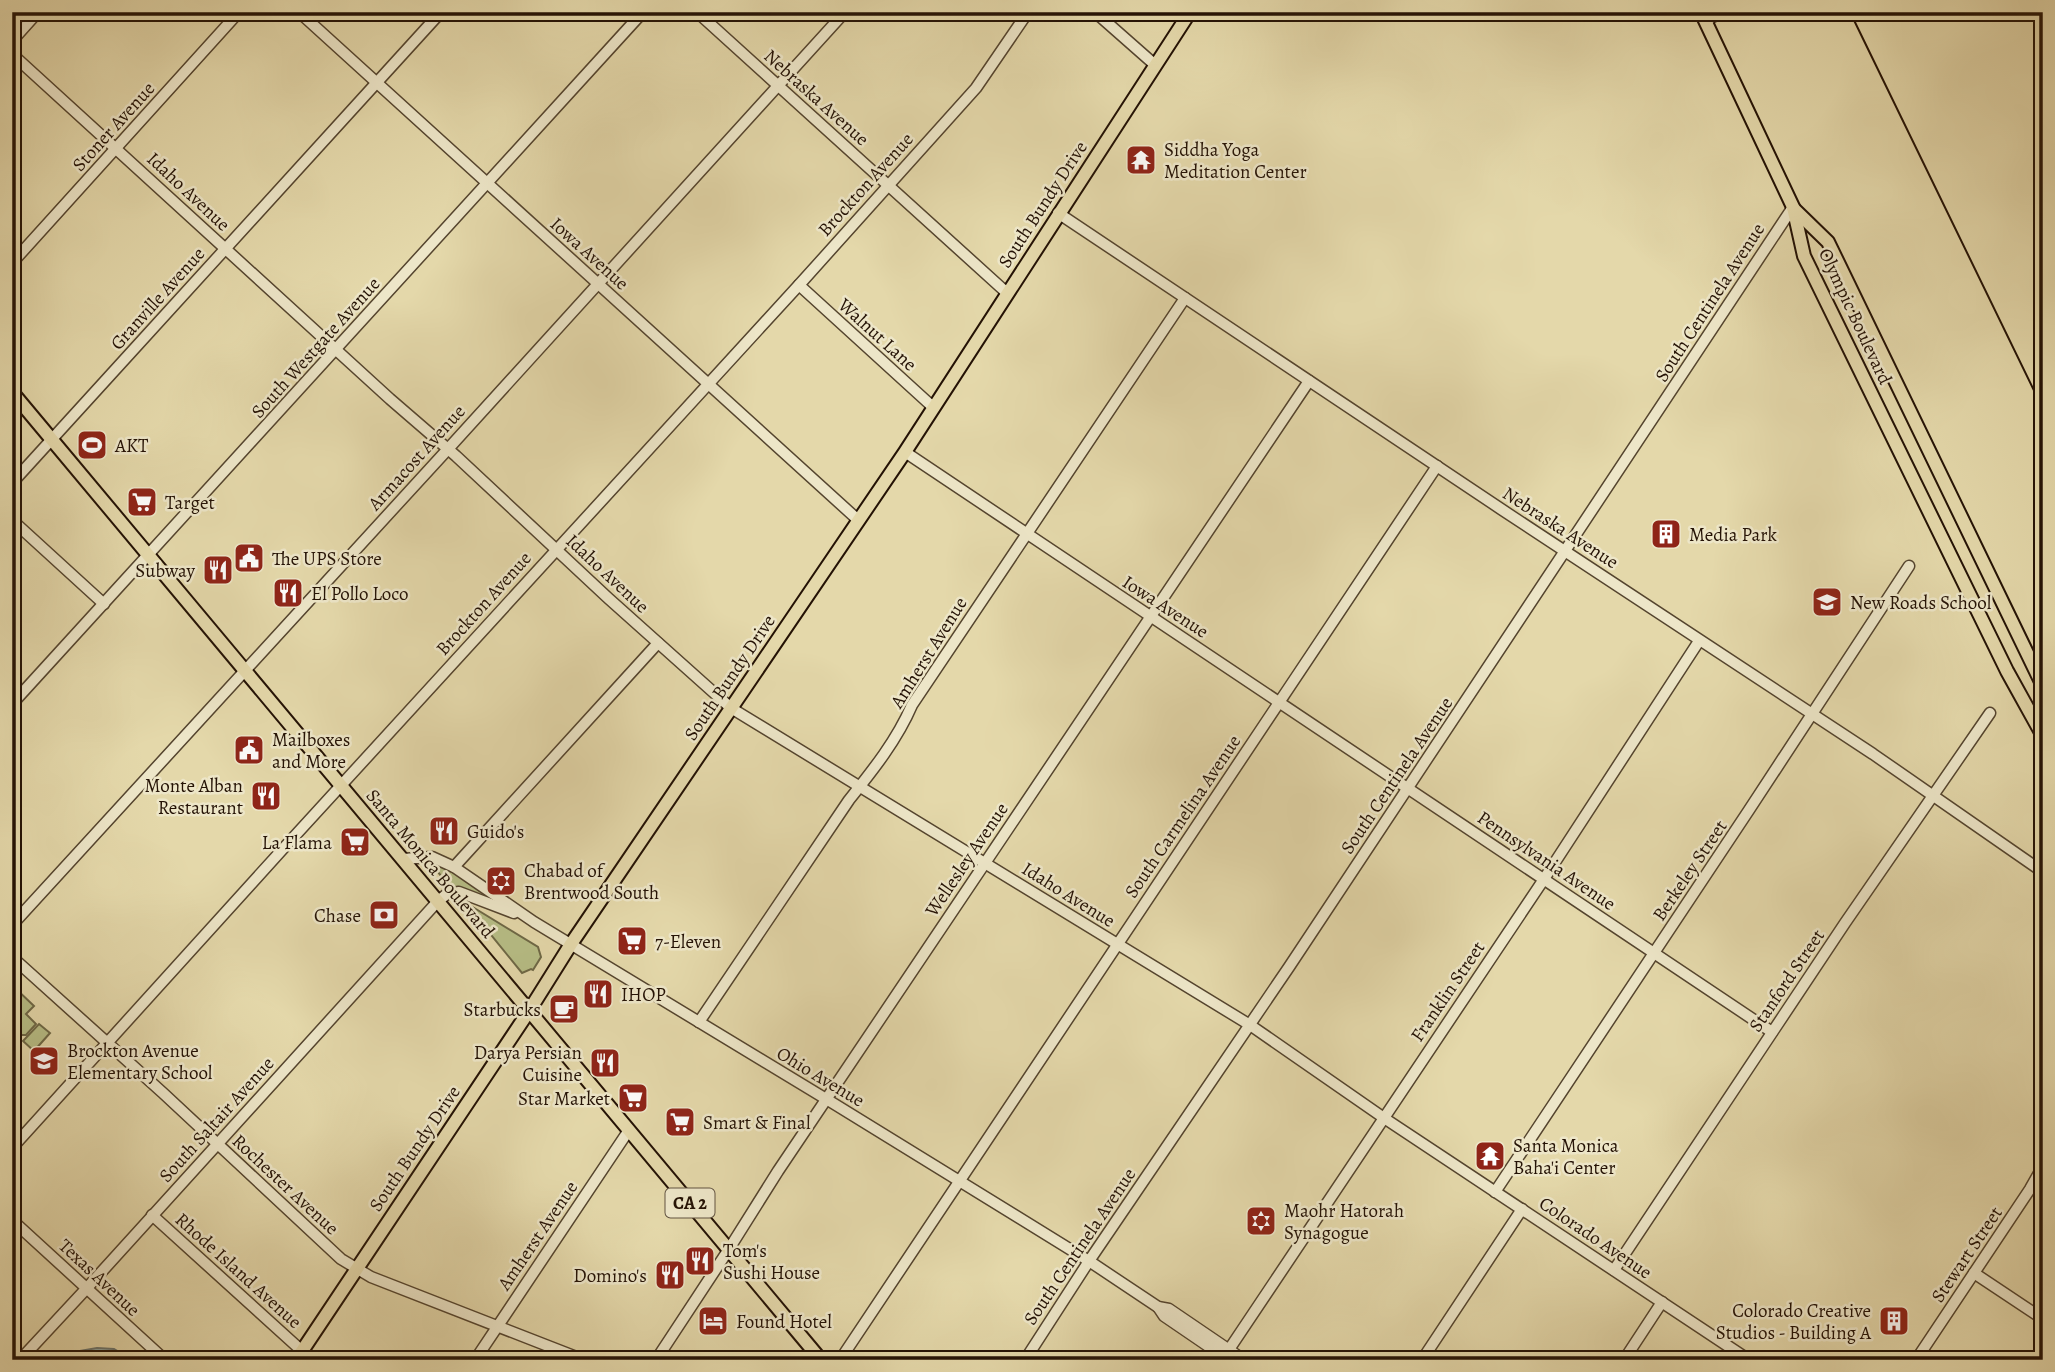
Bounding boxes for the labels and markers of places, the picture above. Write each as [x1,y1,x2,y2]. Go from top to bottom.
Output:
place label: Siddha Yoga Meditation Center [1164,137,1307,185]
temple icon: Siddha Yoga Meditation Center [1124,143,1158,177]
sports icon: AKT [75,428,109,462]
place label: AKT [114,433,149,459]
supermarket icon: Target [125,485,159,519]
place label: Target [165,490,215,516]
building icon: Media Park [1649,517,1683,551]
place label: Media Park [1689,522,1778,548]
public building icon: The UPS Store [232,541,266,575]
place label: The UPS Store [272,546,382,572]
restaurant icon: Subway [201,553,235,587]
place label: Subway [135,558,196,584]
restaurant icon: El Pollo Loco [271,576,305,610]
place label: El Pollo Loco [311,581,409,607]
school or university icon: New Roads School [1810,585,1844,619]
place label: New Roads School [1850,590,1992,616]
place label: Mailboxes and More [272,727,350,775]
public building icon: Mailboxes and More [232,733,266,767]
place label: Monte Alban Restaurant [145,773,243,821]
restaurant icon: Monte Alban Restaurant [249,779,283,813]
restaurant icon: Guido's [427,814,461,848]
place label: Guido's [467,819,524,845]
supermarket icon: La Flama [338,825,372,859]
place label: La Flama [262,830,332,856]
place label: Chabad of Brentwood South [524,858,659,906]
synagogue icon: Chabad of Brentwood South [484,864,518,898]
bank icon: Chase [367,898,401,932]
place label: Chase [314,903,361,929]
supermarket icon: 7-Eleven [615,924,649,958]
place label: 7-Eleven [655,929,721,955]
restaurant icon: IHOP [581,977,615,1011]
place label: IHOP [621,982,666,1008]
cafe icon: Starbucks [547,992,581,1026]
place label: Starbucks [463,997,541,1023]
place label: Brockton Avenue Elementary School [67,1038,213,1086]
place label: Darya Persian Cuisine [474,1040,582,1088]
school or university icon: Brockton Avenue Elementary School [27,1044,61,1078]
restaurant icon: Darya Persian Cuisine [588,1046,622,1080]
supermarket icon: Star Market [616,1081,650,1115]
place label: Star Market [518,1086,610,1112]
supermarket icon: Smart & Final [663,1105,697,1139]
place label: Smart & Final [703,1110,811,1136]
place label: Santa Monica Baha'i Center [1513,1133,1619,1181]
temple icon: Santa Monica Baha'i Center [1473,1139,1507,1173]
place label: Maohr Hatorah Synagogue [1284,1198,1404,1246]
synagogue icon: Maohr Hatorah Synagogue [1244,1204,1278,1238]
place label: Tom's Sushi House [723,1238,820,1286]
restaurant icon: Tom's Sushi House [683,1244,717,1278]
restaurant icon: Domino's [653,1258,687,1292]
place label: Domino's [573,1263,647,1289]
place label: Colorado Creative Studios - Building A [1716,1298,1872,1346]
hotel icon: Found Hotel [696,1304,730,1338]
building icon: Colorado Creative Studios - Building A [1877,1304,1911,1338]
place label: Found Hotel [736,1309,832,1335]

